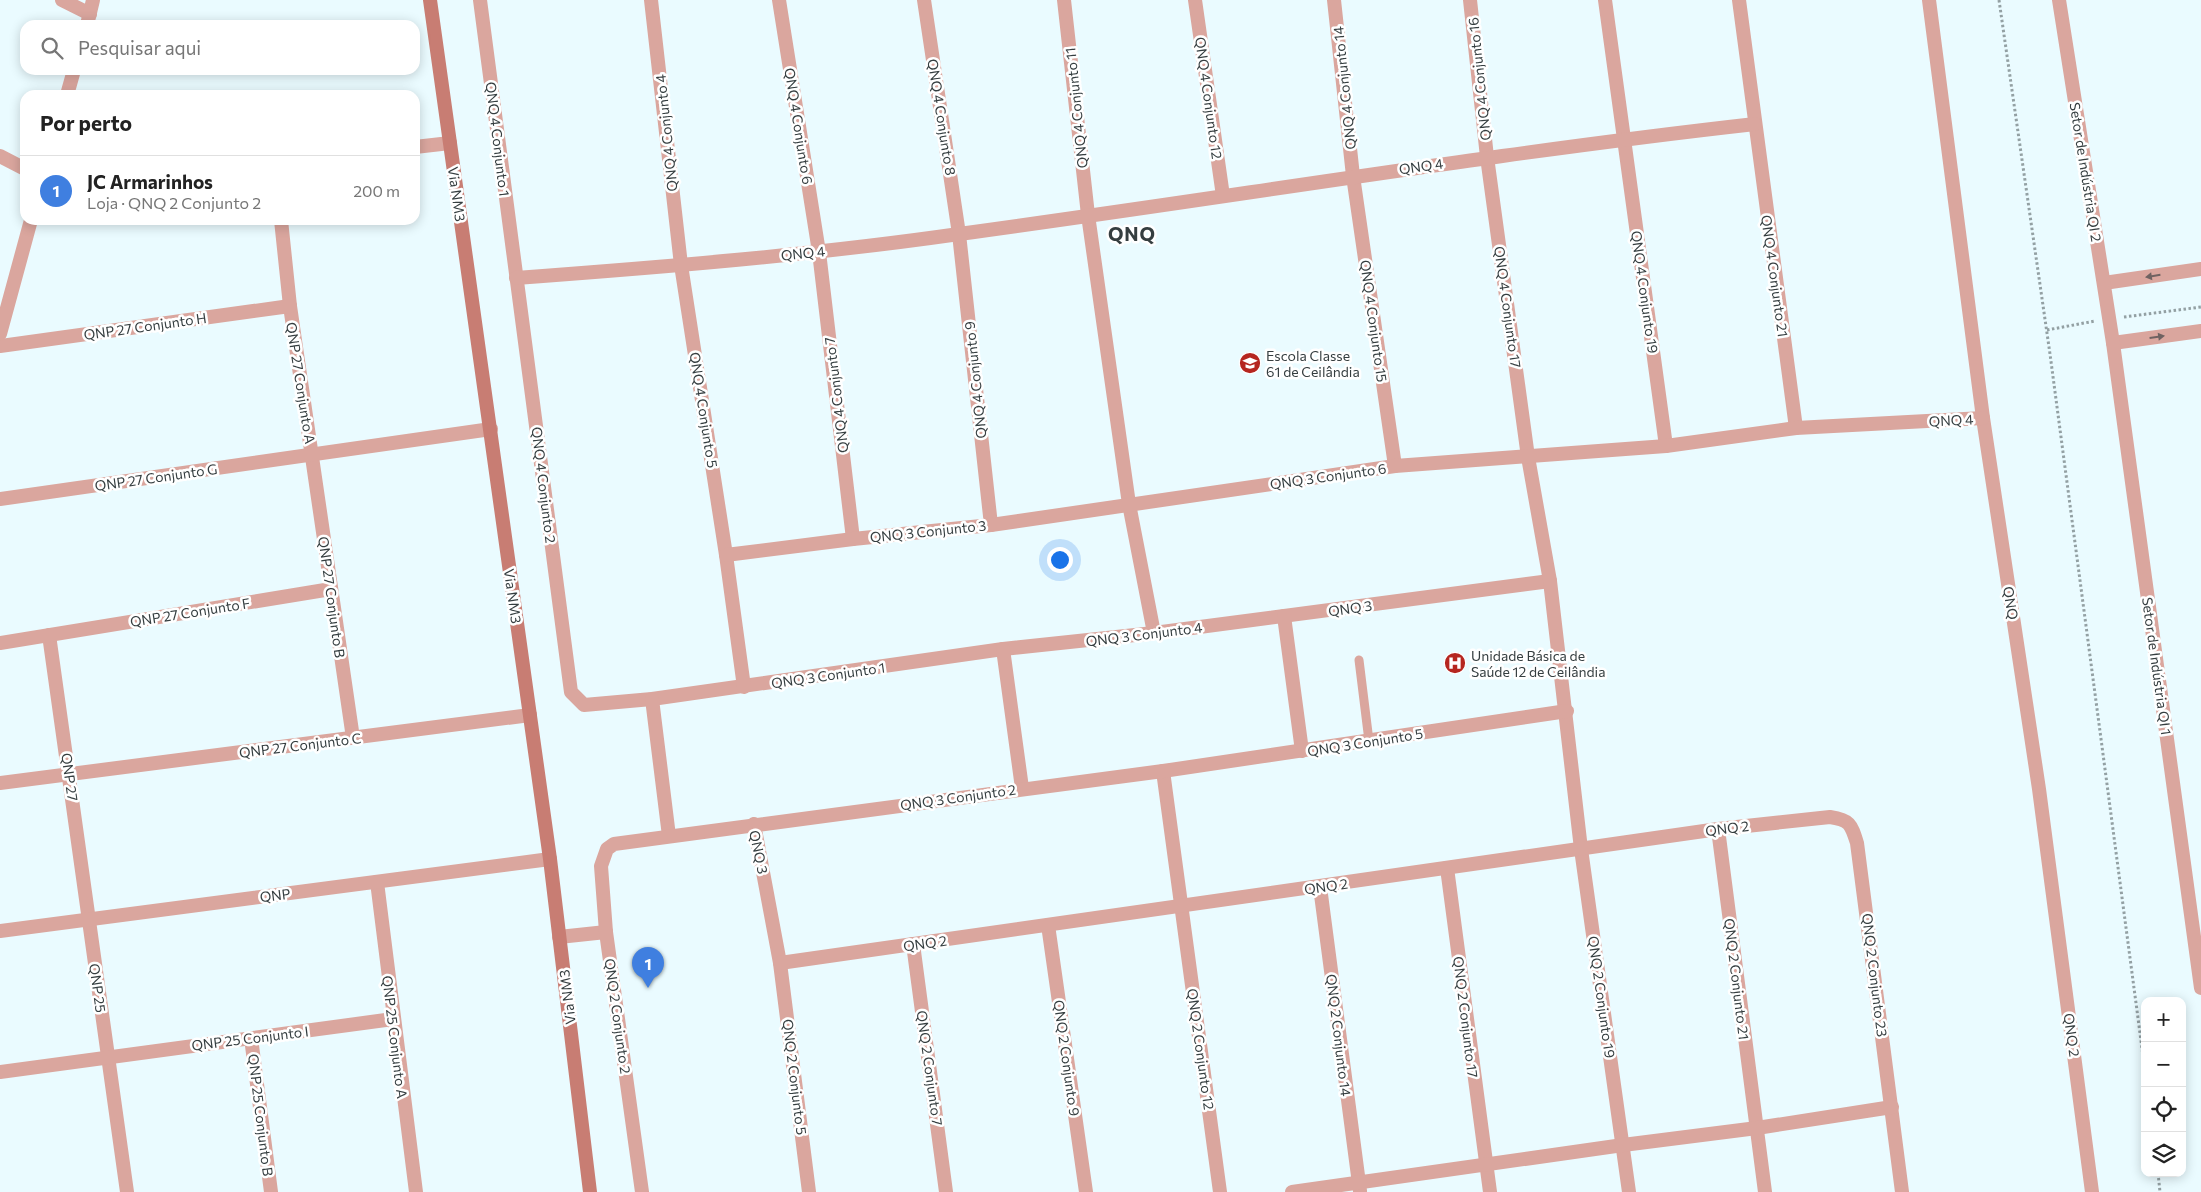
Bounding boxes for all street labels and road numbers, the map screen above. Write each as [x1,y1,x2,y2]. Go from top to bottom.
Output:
street label: QNQ 4 Conjunto 16 [1464,17,1494,141]
street label: QNQ 4 Conjunto 14 [1329,25,1359,150]
street label: QNQ 4 Conjunto 12 [1192,36,1226,160]
street label: QNQ 4 Conjunto 11 [1061,47,1091,169]
street label: QNQ 4 Conjunto 8 [924,58,960,176]
street label: QNQ 4 Conjunto 6 [781,67,817,185]
street label: QNQ 4 Conjunto 4 [651,73,681,192]
street label: QNQ 4 Conjunto 1 [483,81,513,197]
street label: Setor de Indústria QI 2 [2067,101,2105,243]
street label: QNQ 4 [1398,154,1445,178]
street label: Via NM3 [445,165,469,223]
street label: QNQ 4 Conjunto 21 [1758,214,1792,338]
street label: QNQ 4 Conjunto 19 [1628,230,1662,354]
street label: QNQ 4 [780,242,827,264]
street label: QNQ 4 Conjunto 17 [1491,245,1525,369]
street label: QNQ 4 Conjunto 15 [1357,259,1391,383]
street label: QNP 27 Conjunto H [83,309,207,343]
street label: QNP 27 Conjunto A [283,321,319,445]
street label: QNQ 4 Conjunto 9 [960,321,990,439]
street label: QNQ 4 Conjunto 7 [820,336,852,454]
street label: QNQ 4 Conjunto 5 [686,351,722,469]
street label: QNQ 4 [1928,410,1974,430]
street label: QNQ 4 Conjunto 2 [528,426,560,544]
street label: QNQ 3 Conjunto 6 [1269,459,1387,493]
street label: QNP 27 Conjunto G [94,460,218,494]
street label: QNQ 3 Conjunto 3 [869,516,987,546]
street label: QNP 27 Conjunto B [315,535,349,659]
street label: Via NM3 [501,567,525,625]
street label: QNQ [2000,585,2022,621]
street label: QNP 27 Conjunto F [129,594,251,630]
street label: Setor de Indústria QI 1 [2139,596,2175,736]
street label: QNQ 3 [1327,597,1373,619]
street label: QNQ 3 Conjunto 4 [1085,618,1204,650]
street label: QNQ 3 Conjunto 1 [770,659,886,691]
street label: QNQ 3 Conjunto 5 [1306,724,1424,760]
street label: QNP 27 Conjunto C [238,729,362,761]
street label: QNP 27 [58,752,82,802]
street label: QNQ 3 Conjunto 2 [899,780,1017,814]
street label: QNQ 2 [1704,817,1750,839]
street label: QNQ 3 [746,829,772,875]
street label: QNQ 2 [1303,874,1349,897]
street label: QNP [259,885,292,905]
street label: QNQ 2 Conjunto 23 [1859,912,1891,1038]
street label: QNQ 2 Conjunto 21 [1721,917,1753,1041]
street label: QNQ 2 [902,931,948,954]
street label: QNQ 2 Conjunto 19 [1585,935,1619,1059]
street label: QNQ 2 Conjunto 17 [1450,955,1482,1079]
street label: QNQ 2 Conjunto 2 [601,957,635,1075]
street label: QNP 25 [86,962,110,1014]
street label: Via NM3 [555,969,579,1025]
street label: QNQ 2 Conjunto 14 [1323,973,1355,1098]
street label: QNP 25 Conjunto A [379,975,411,1100]
street label: QNQ 2 Conjunto 12 [1184,987,1218,1111]
street label: QNQ 2 Conjunto 9 [1050,999,1084,1117]
street label: QNQ 2 Conjunto 7 [914,1009,946,1127]
street label: QNQ 2 [2061,1012,2084,1058]
street label: QNQ 2 Conjunto 5 [779,1018,811,1136]
street label: QNP 25 Conjunto I [190,1022,310,1054]
street label: QNP 25 Conjunto B [245,1053,277,1177]

